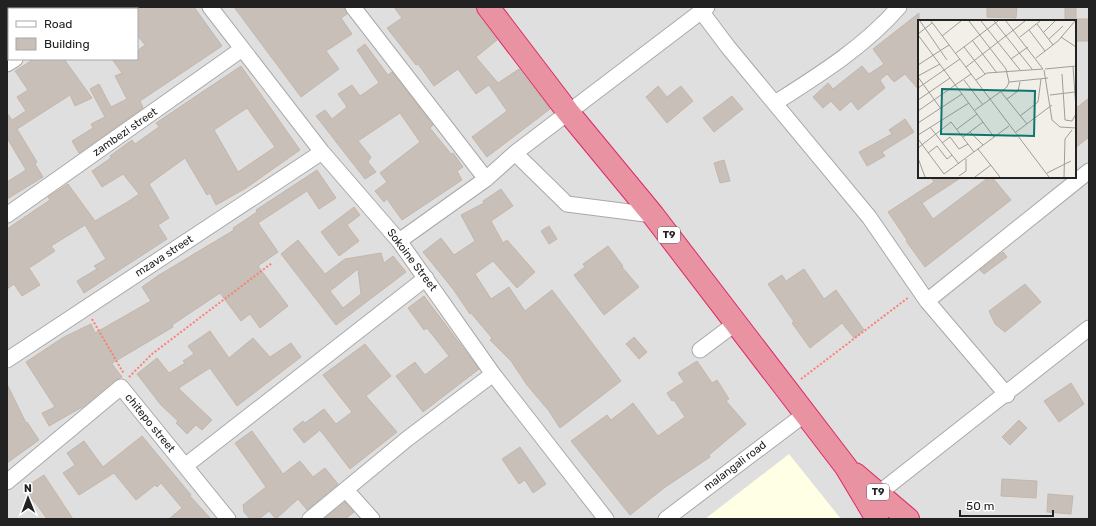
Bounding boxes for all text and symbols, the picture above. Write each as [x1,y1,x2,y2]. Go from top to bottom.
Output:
legend [8,8,138,60]
text: Road [44,17,72,31]
inset map [918,20,1076,178]
text: Building [44,37,90,51]
street label: zambezi street [90,105,160,159]
street label: Sokoine Street [384,226,440,294]
road number: T9 [658,227,680,243]
street label: mzava street [133,232,196,280]
street label: chitepo street [122,391,178,456]
street label: malangali road [701,438,769,494]
north arrow [8,478,48,518]
text: N [24,482,32,495]
road number: T9 [867,484,889,500]
scale bar [960,492,1053,518]
text: 50 m [966,499,994,513]

